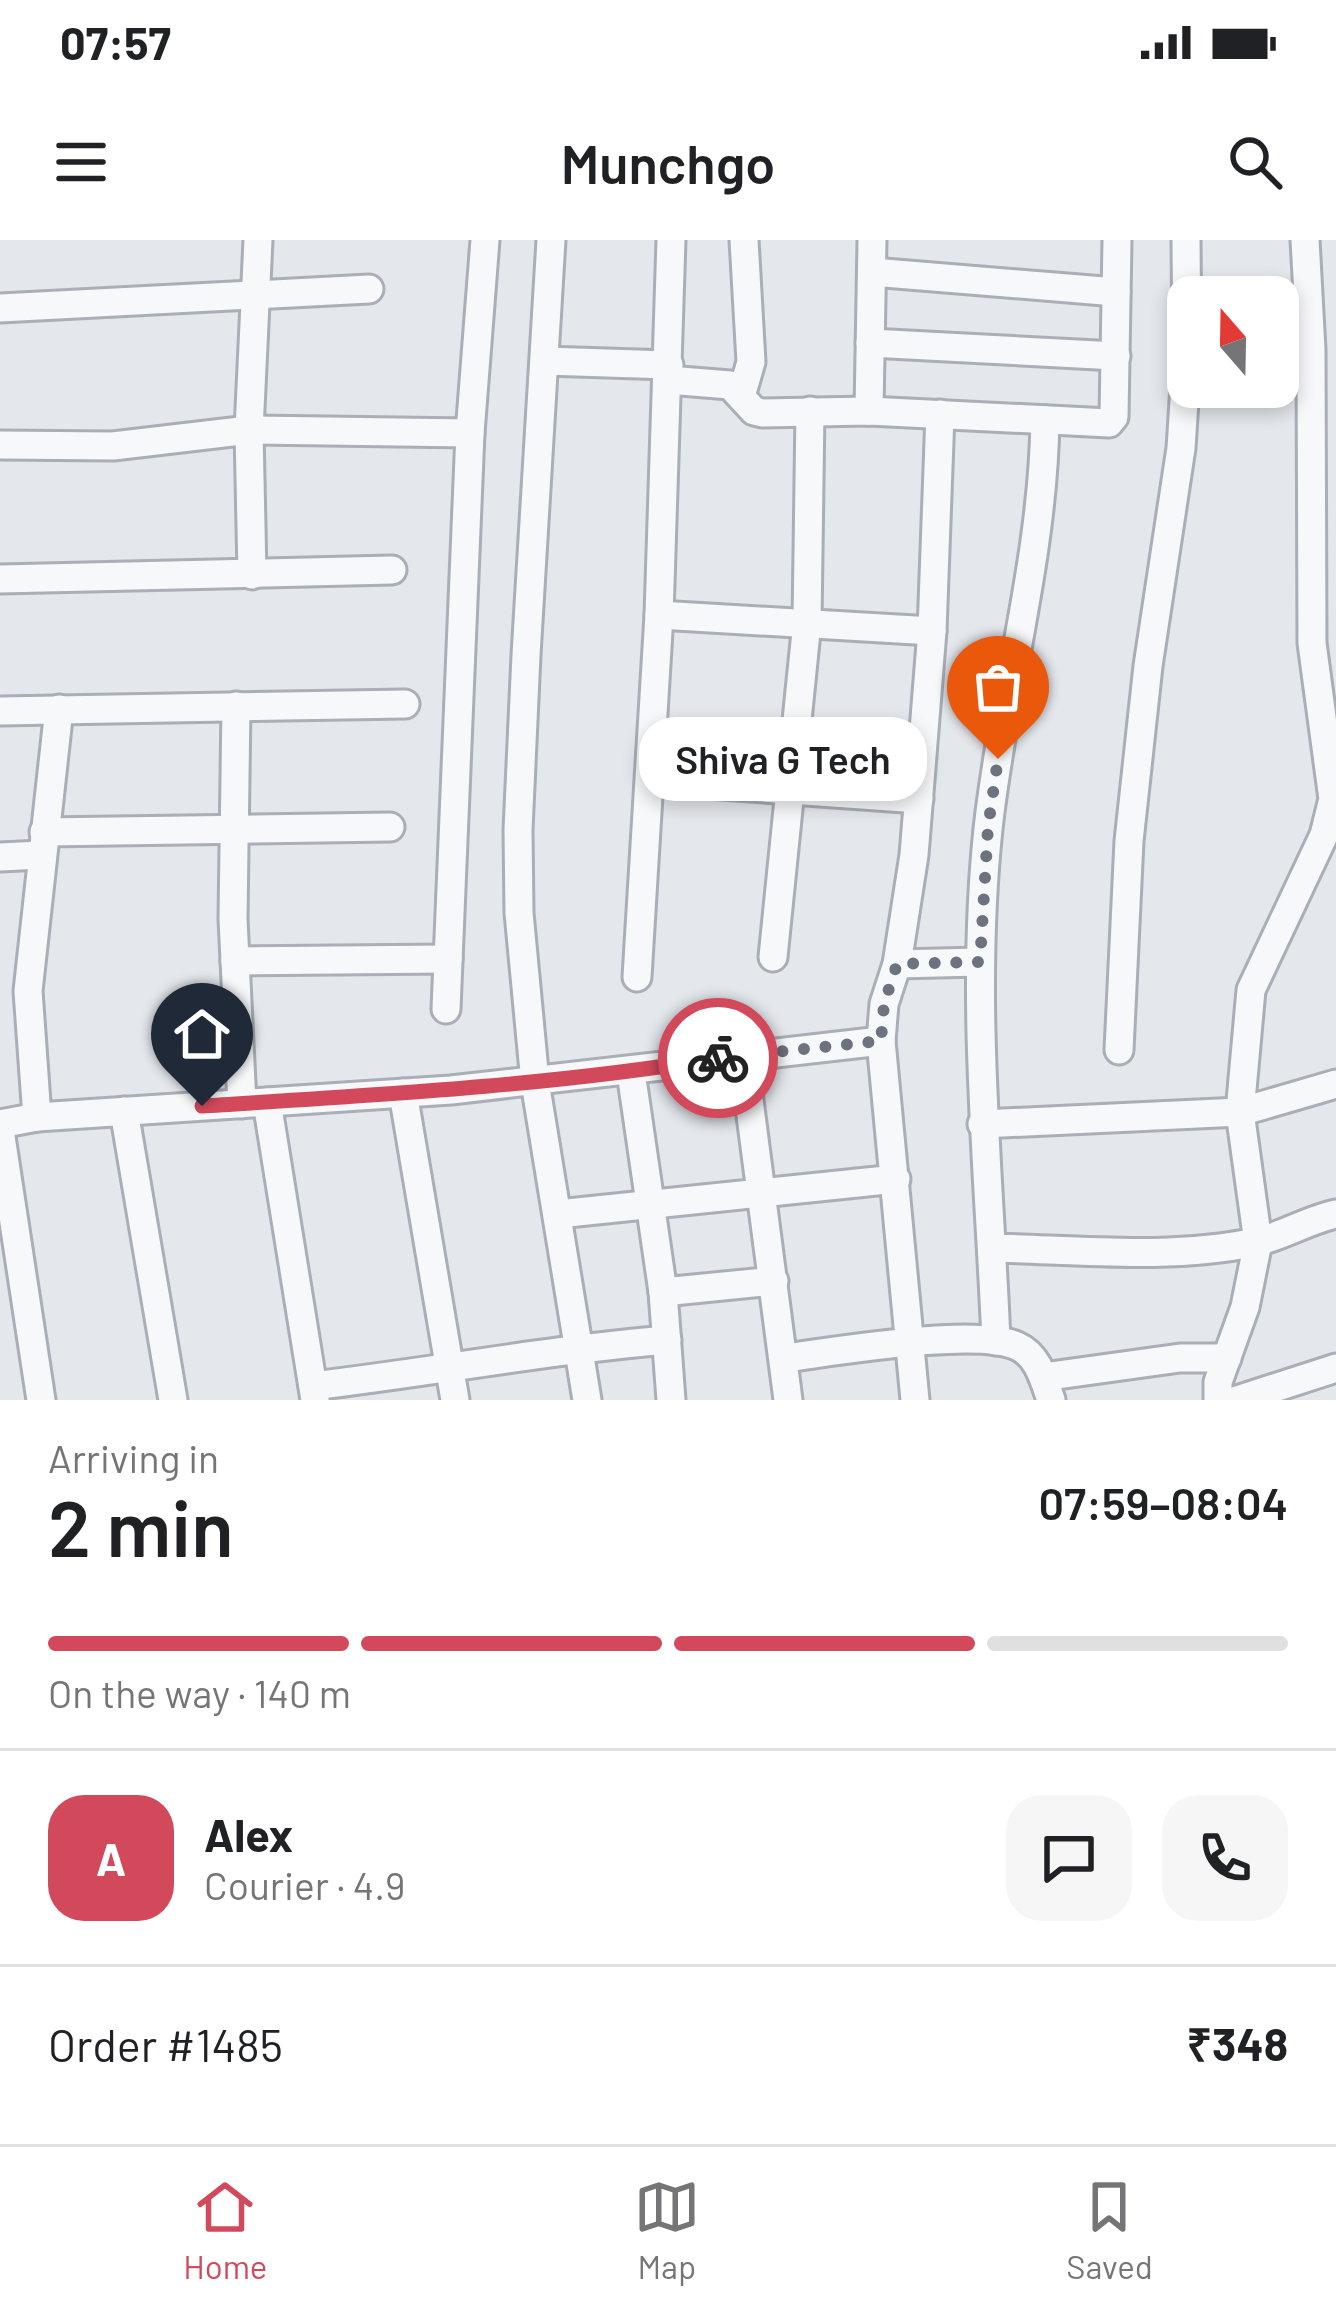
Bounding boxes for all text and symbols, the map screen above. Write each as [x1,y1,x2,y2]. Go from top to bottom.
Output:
text: 07:57 [60,15,171,69]
icon: menu [48,129,114,195]
icon: search [1222,129,1288,195]
text: Munchgo [561,130,775,195]
north arrow [1167,276,1299,408]
map controls [1167,276,1299,408]
pin [947,636,1049,759]
icon: bag [965,654,1031,720]
callout: Shiva G Tech [638,717,926,801]
text: Shiva G Tech [675,735,891,782]
pin [151,983,253,1106]
courier [658,998,778,1118]
icon: home [169,1001,235,1067]
icon: bike [685,1025,751,1091]
text: Arriving in [48,1434,219,1481]
text: 07:59–08:04 [1039,1475,1288,1529]
text: 2 min [48,1479,234,1573]
text: On the way · 140 m [48,1669,351,1716]
button: chat [1006,1795,1132,1921]
button: phone [1162,1795,1288,1921]
text: Alex [204,1807,293,1861]
text: A [96,1831,126,1885]
text: Courier · 4.9 [204,1861,405,1908]
text: ₹348 [1186,2016,1288,2070]
text: Order #1485 [48,2017,283,2071]
tab: Home [183,2174,267,2286]
tab: Map [634,2174,700,2286]
tab: Saved [1066,2174,1153,2286]

